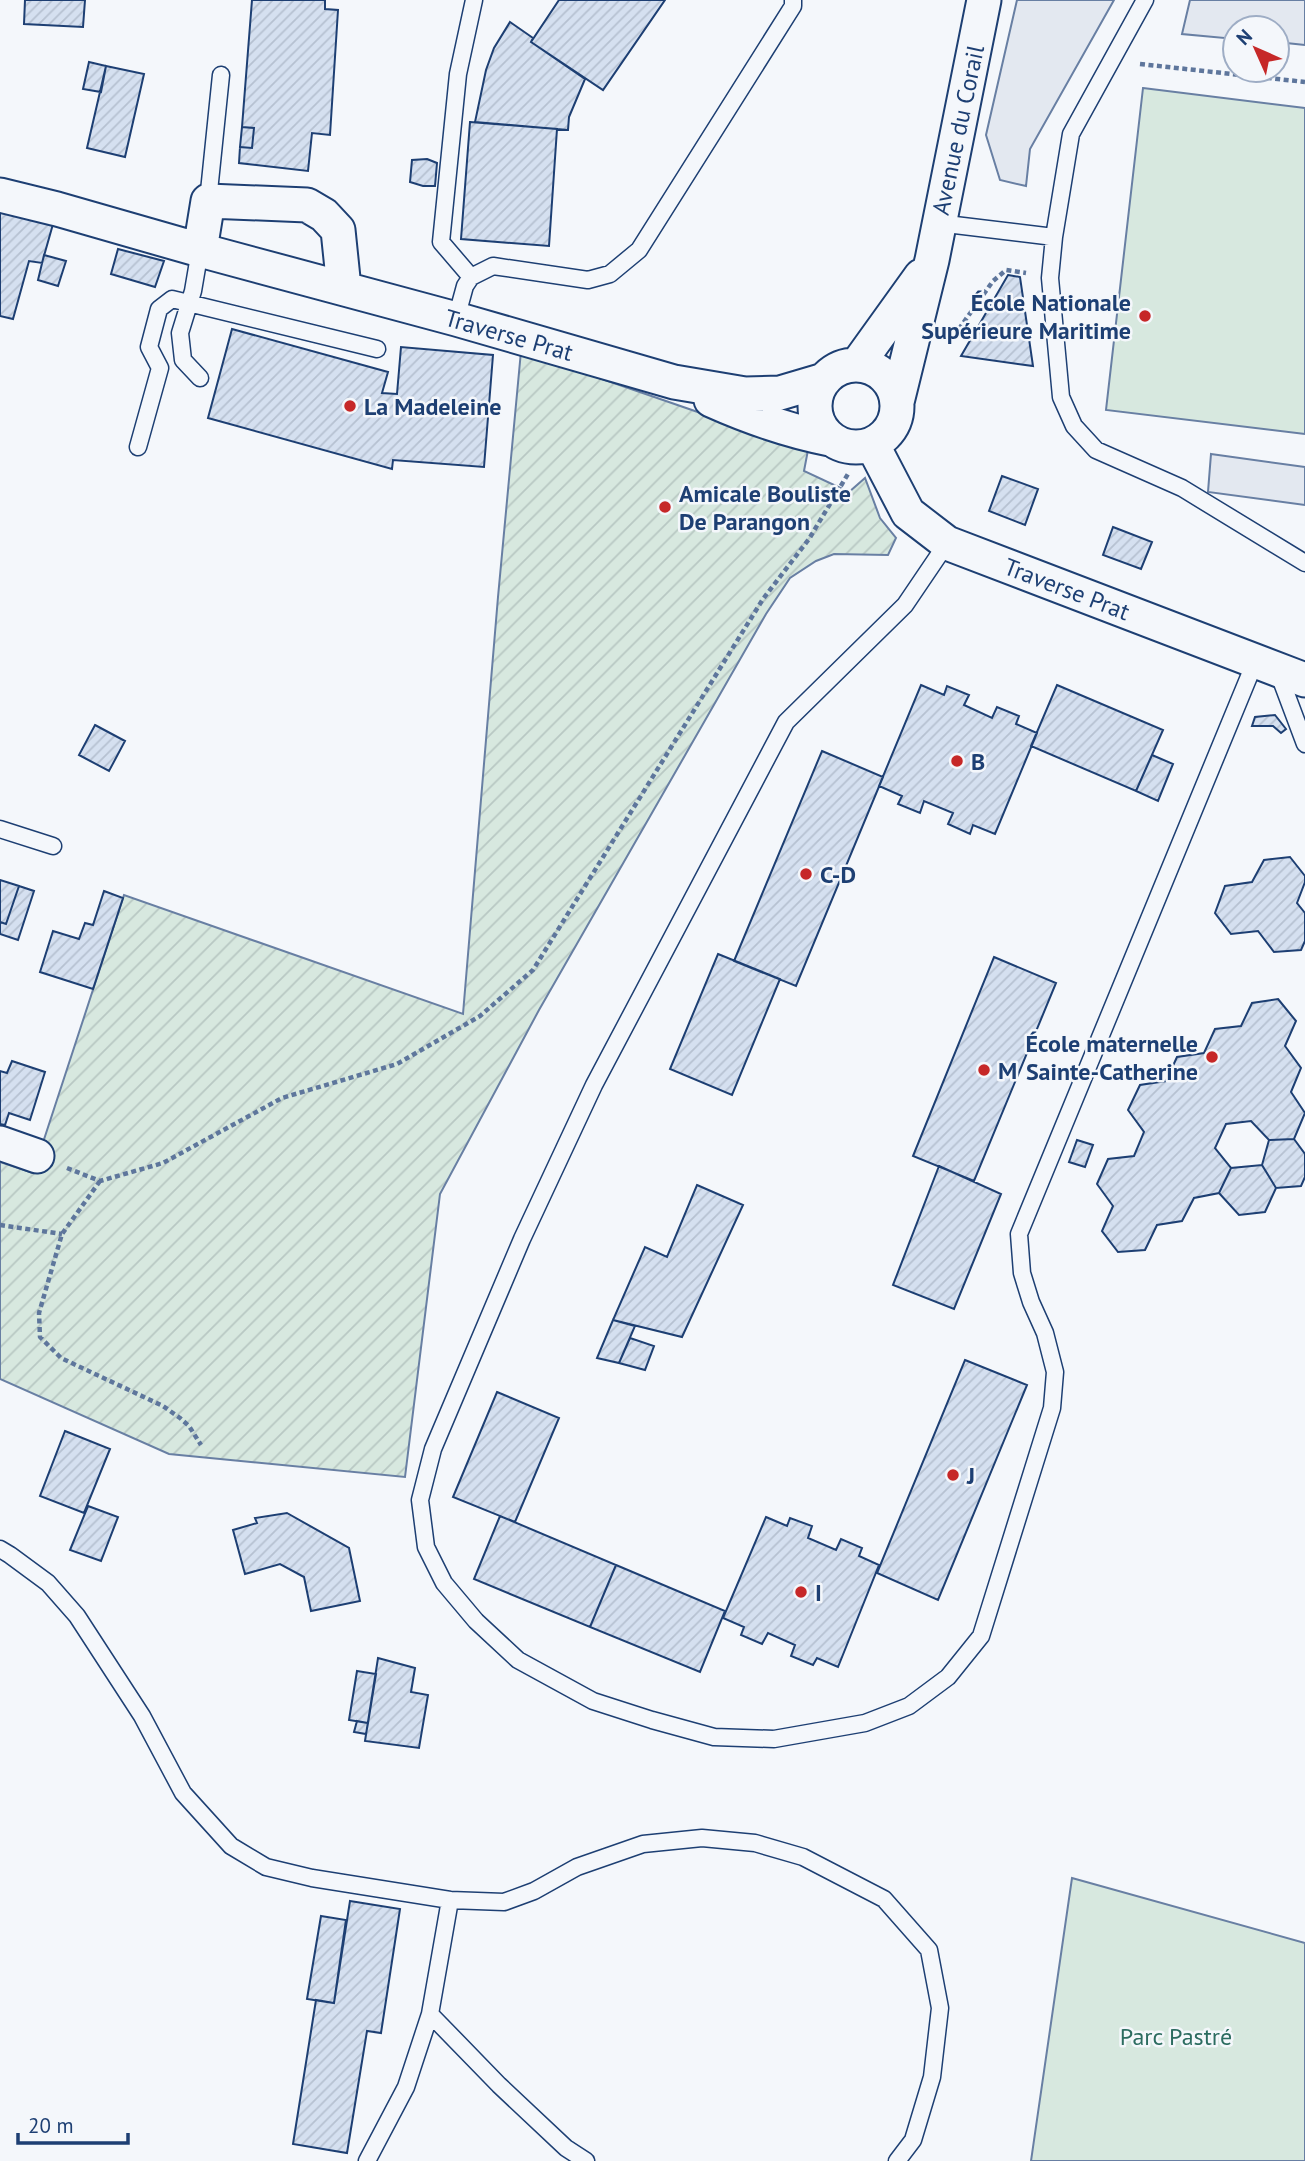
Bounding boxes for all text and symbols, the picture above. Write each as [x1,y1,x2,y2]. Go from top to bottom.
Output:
north arrow [1221,14,1291,84]
text: N [1231,24,1257,50]
street label: Avenue du Corail [925,42,991,218]
place label: École Nationale Supérieure Maritime [921,287,1131,346]
street label: Traverse Prat [441,302,577,368]
marker: École Nationale Supérieure Maritime [1137,308,1153,324]
place label: La Madeleine [364,391,502,422]
marker: La Madeleine [342,398,358,414]
place label: Amicale Bouliste De Parangon [679,478,851,537]
marker: Amicale Bouliste De Parangon [657,499,673,515]
street label: Traverse Prat [1000,551,1134,627]
place label: B [971,746,985,777]
marker: B [949,753,965,769]
place label: C-D [820,859,856,890]
marker: C-D [798,866,814,882]
place label: École maternelle Sainte-Catherine [1026,1028,1198,1087]
marker: École maternelle Sainte-Catherine [1204,1049,1220,1065]
place label: M [998,1055,1017,1086]
marker: M [976,1062,992,1078]
place label: J [966,1460,975,1491]
marker: J [945,1467,961,1483]
place label: I [815,1577,822,1608]
marker: I [793,1584,809,1600]
park label: Parc Pastré [1120,2021,1232,2052]
scale bar [18,2102,128,2146]
text: 20 m [28,2112,74,2139]

